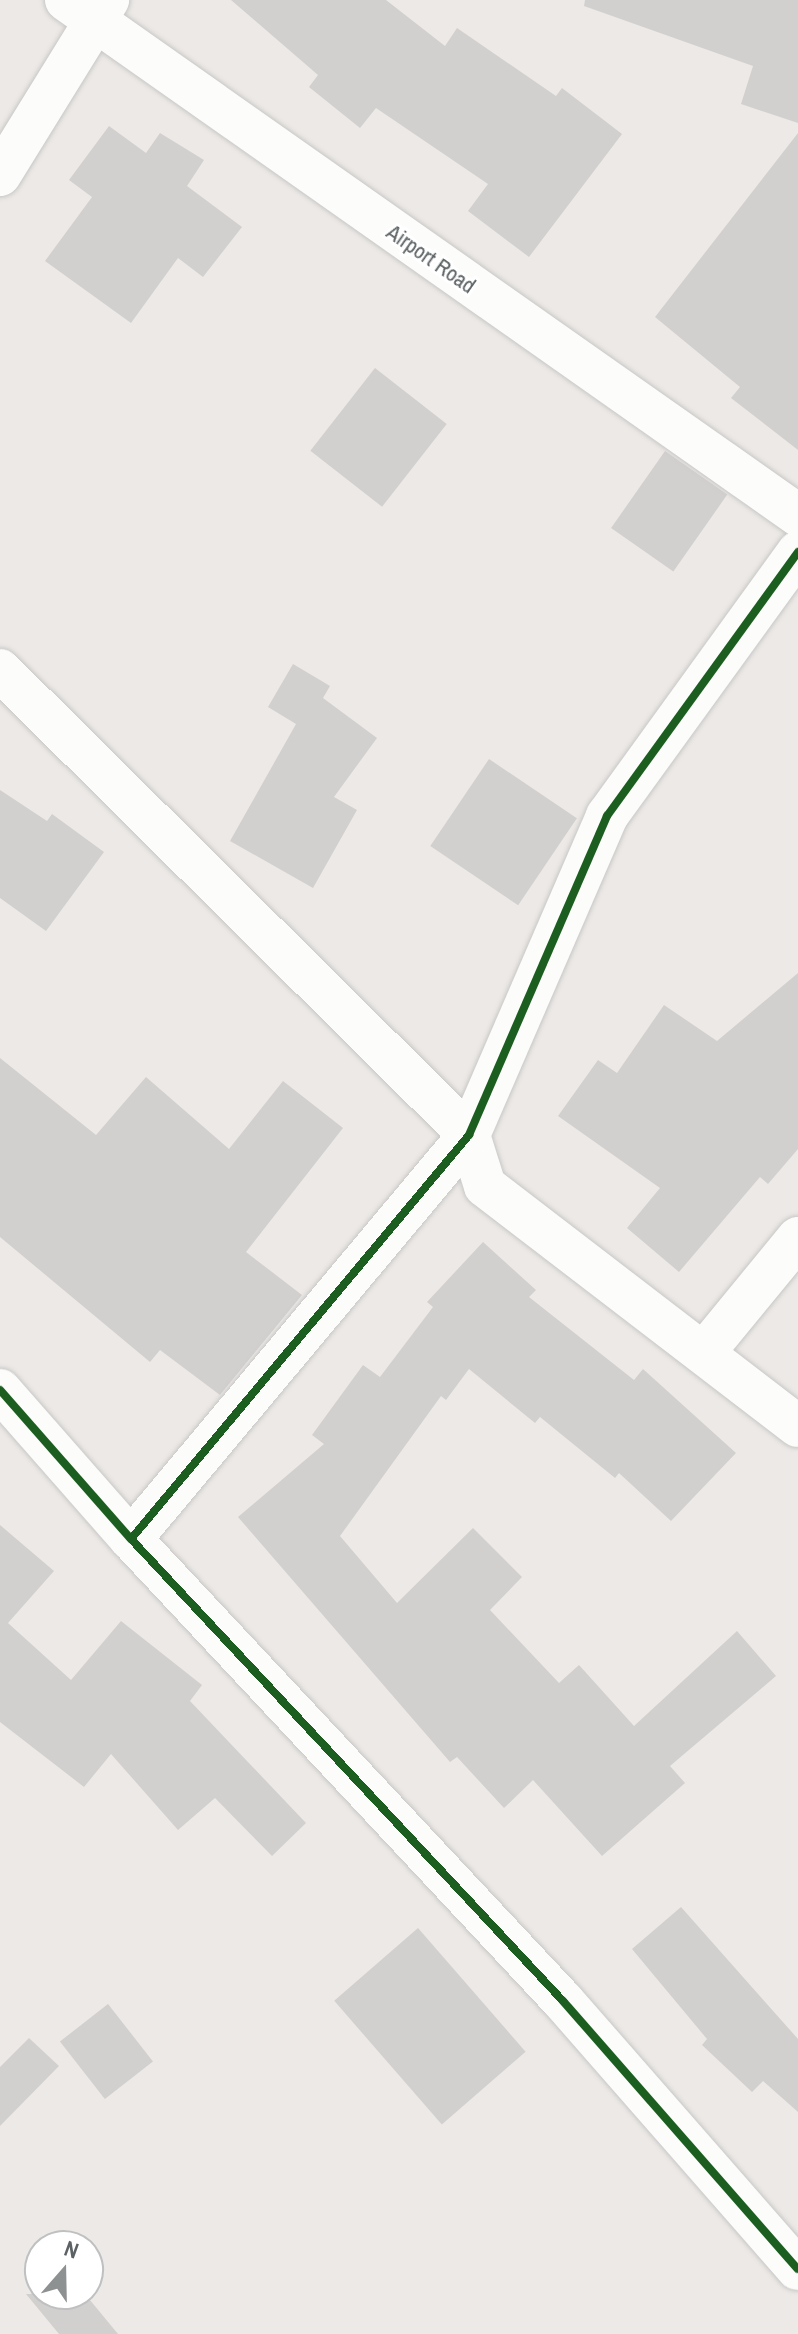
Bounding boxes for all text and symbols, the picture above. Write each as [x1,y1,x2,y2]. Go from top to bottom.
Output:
street label: Airport Road [382,219,480,299]
north arrow [24,2230,104,2310]
text: N [60,2233,83,2266]

